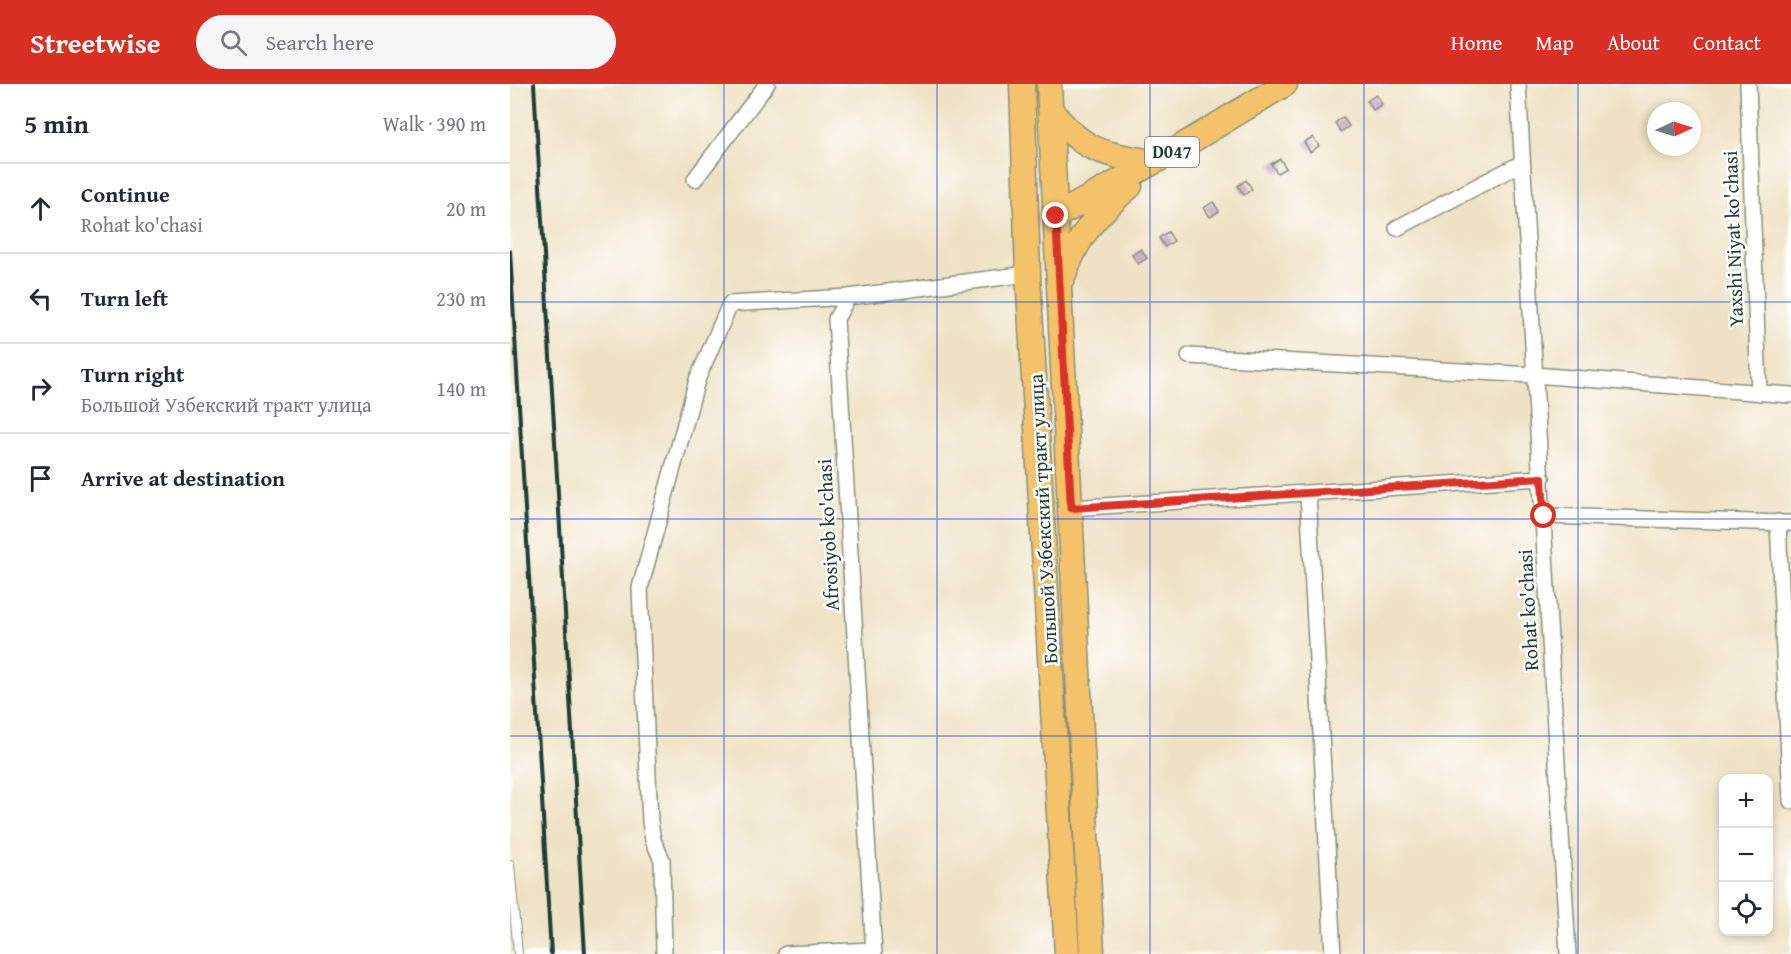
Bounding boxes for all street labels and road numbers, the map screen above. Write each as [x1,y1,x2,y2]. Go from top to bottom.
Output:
road number: D047 [1145,137,1199,167]
street label: Yaxshi Niyat ko'chasi [1715,150,1750,328]
street label: Большой Узбекский тракт улица [1020,373,1065,665]
street label: Afrosiyob ko'chasi [809,458,846,612]
street label: Rohat ko'chasi [1510,548,1545,672]

